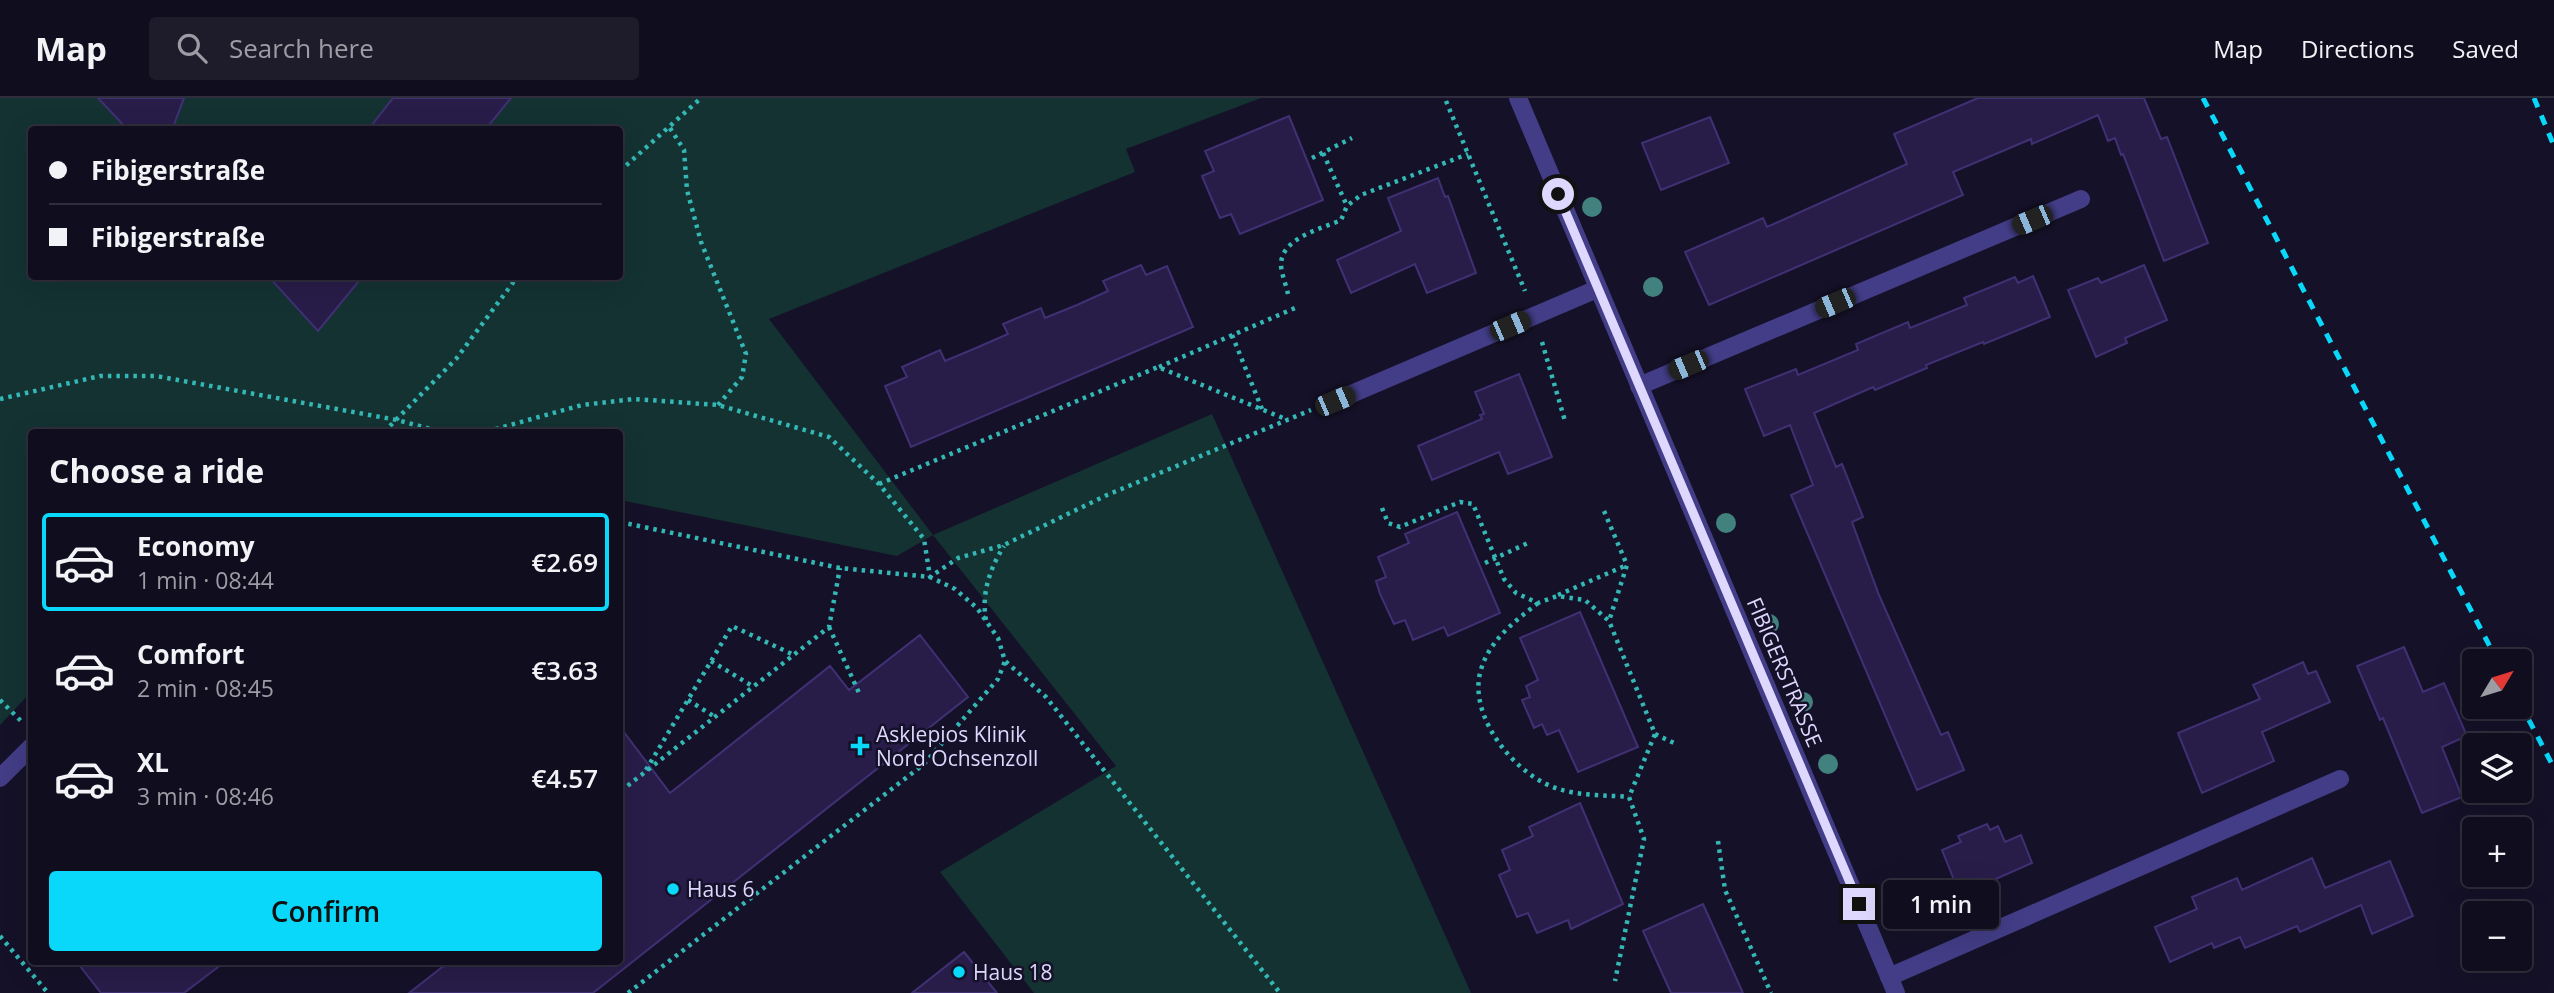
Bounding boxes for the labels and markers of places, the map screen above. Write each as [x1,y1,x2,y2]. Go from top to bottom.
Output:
place label: Asklepios Klinik Nord Ochsenzoll [876,720,1038,772]
marker: Asklepios Klinik Nord Ochsenzoll [850,736,870,756]
place label: Haus 6 [687,875,755,903]
marker: Haus 6 [665,881,681,897]
place label: Haus 18 [973,958,1053,986]
marker: Haus 18 [951,964,967,980]

